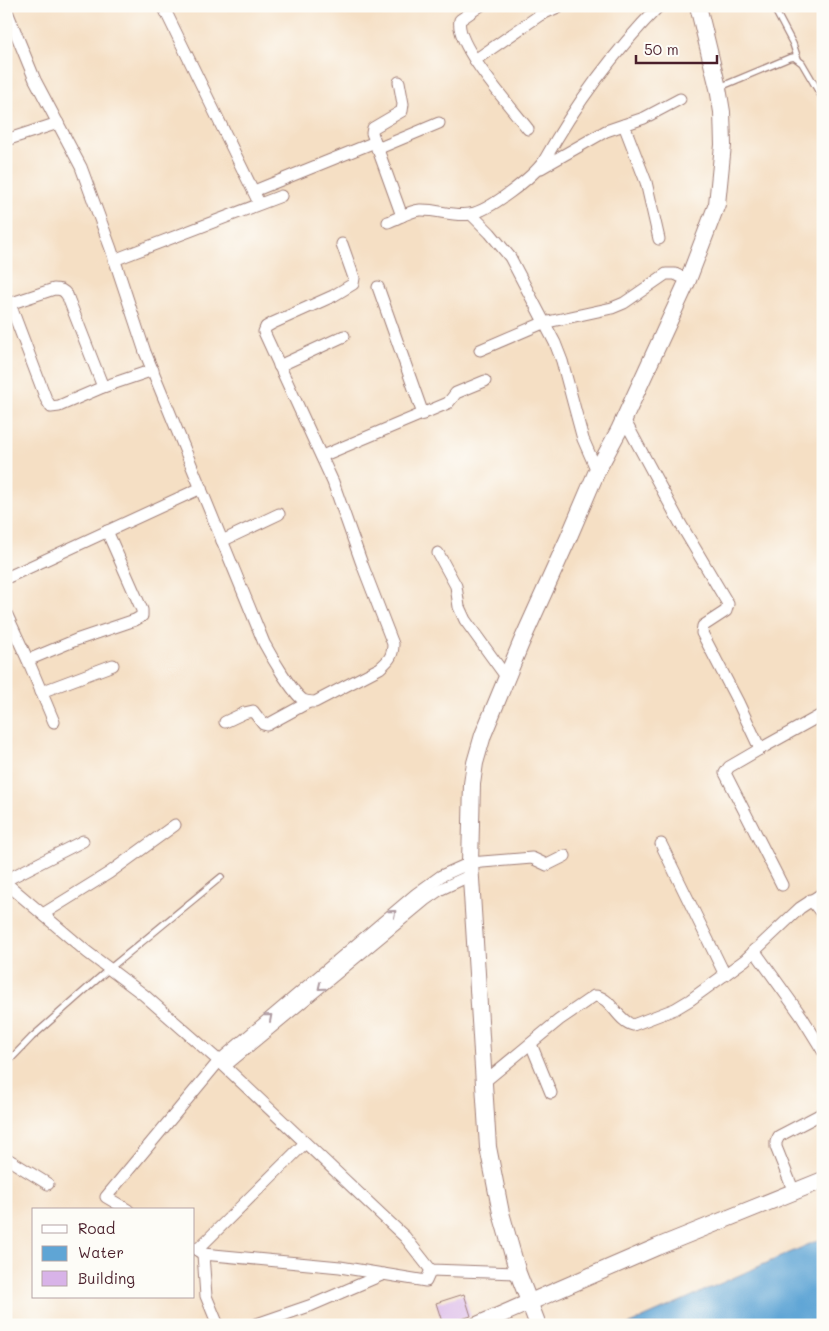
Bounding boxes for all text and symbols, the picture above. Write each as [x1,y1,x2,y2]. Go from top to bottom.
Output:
scale bar [636,32,718,64]
text: 50 m [644,39,679,59]
one-way arrow [388,909,397,918]
one-way arrow [318,982,327,990]
one-way arrow [263,1015,272,1023]
legend [32,1208,195,1298]
text: Road [78,1218,115,1238]
text: Water [78,1242,124,1262]
text: Building [78,1268,135,1288]

